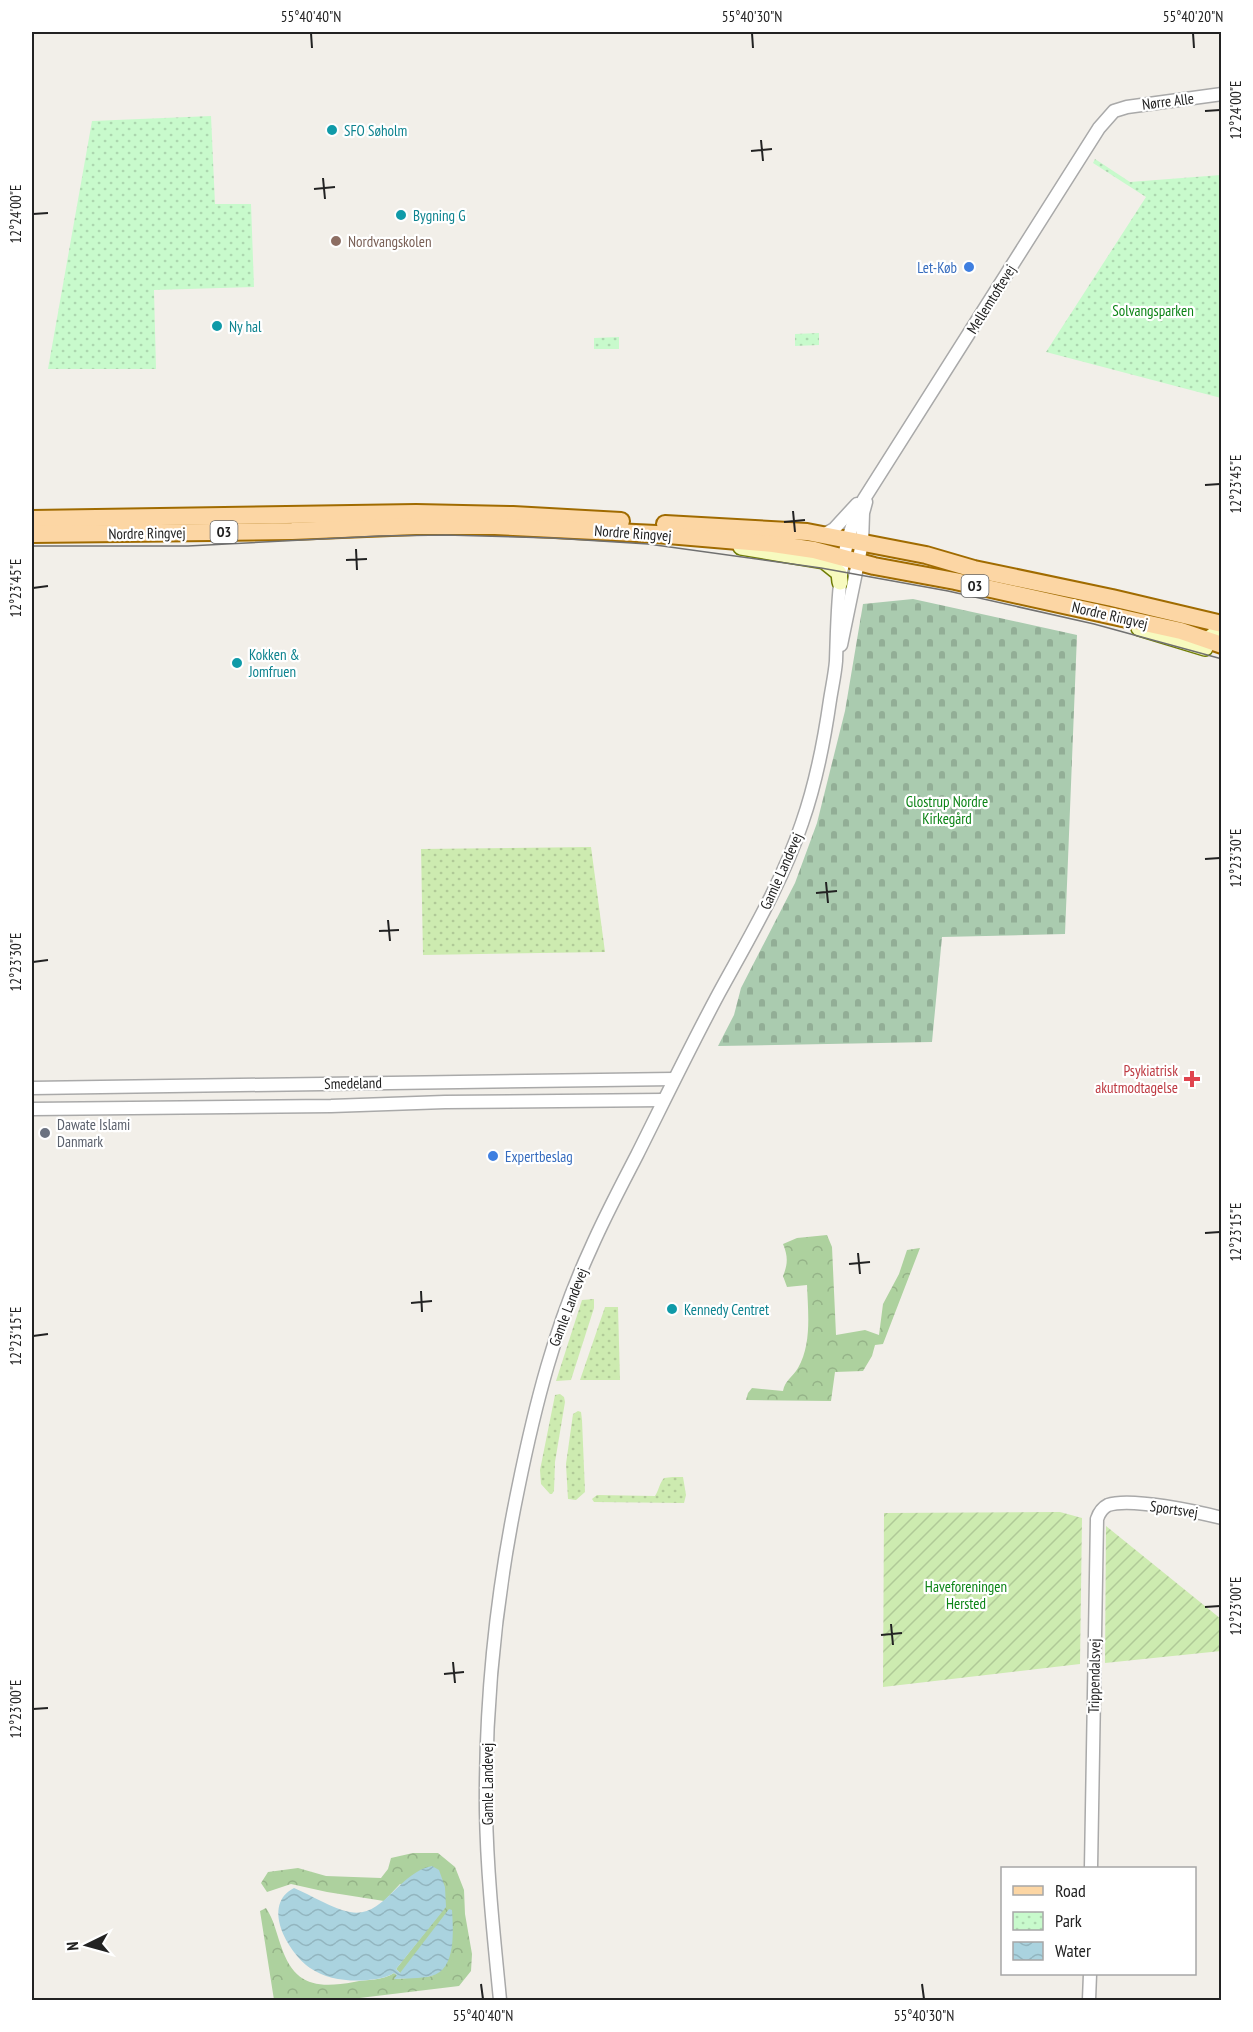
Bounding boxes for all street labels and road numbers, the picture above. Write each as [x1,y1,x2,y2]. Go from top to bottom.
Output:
street label: Nørre Alle [1141,88,1195,114]
street label: Mellemtoftevej [962,261,1020,337]
road number: O3 [210,521,238,543]
street label: Nordre Ringvej [594,521,672,545]
street label: Nordre Ringvej [108,523,186,543]
road number: O3 [962,575,988,597]
street label: Nordre Ringvej [1070,597,1150,633]
street label: Gamle Landevej [756,830,806,912]
street label: Smedeland [324,1073,382,1093]
street label: Gamle Landevej [544,1265,592,1349]
street label: Sportsvej [1149,1496,1199,1522]
street label: Trippendalsvej [1084,1638,1104,1714]
street label: Gamle Landevej [478,1743,497,1825]

